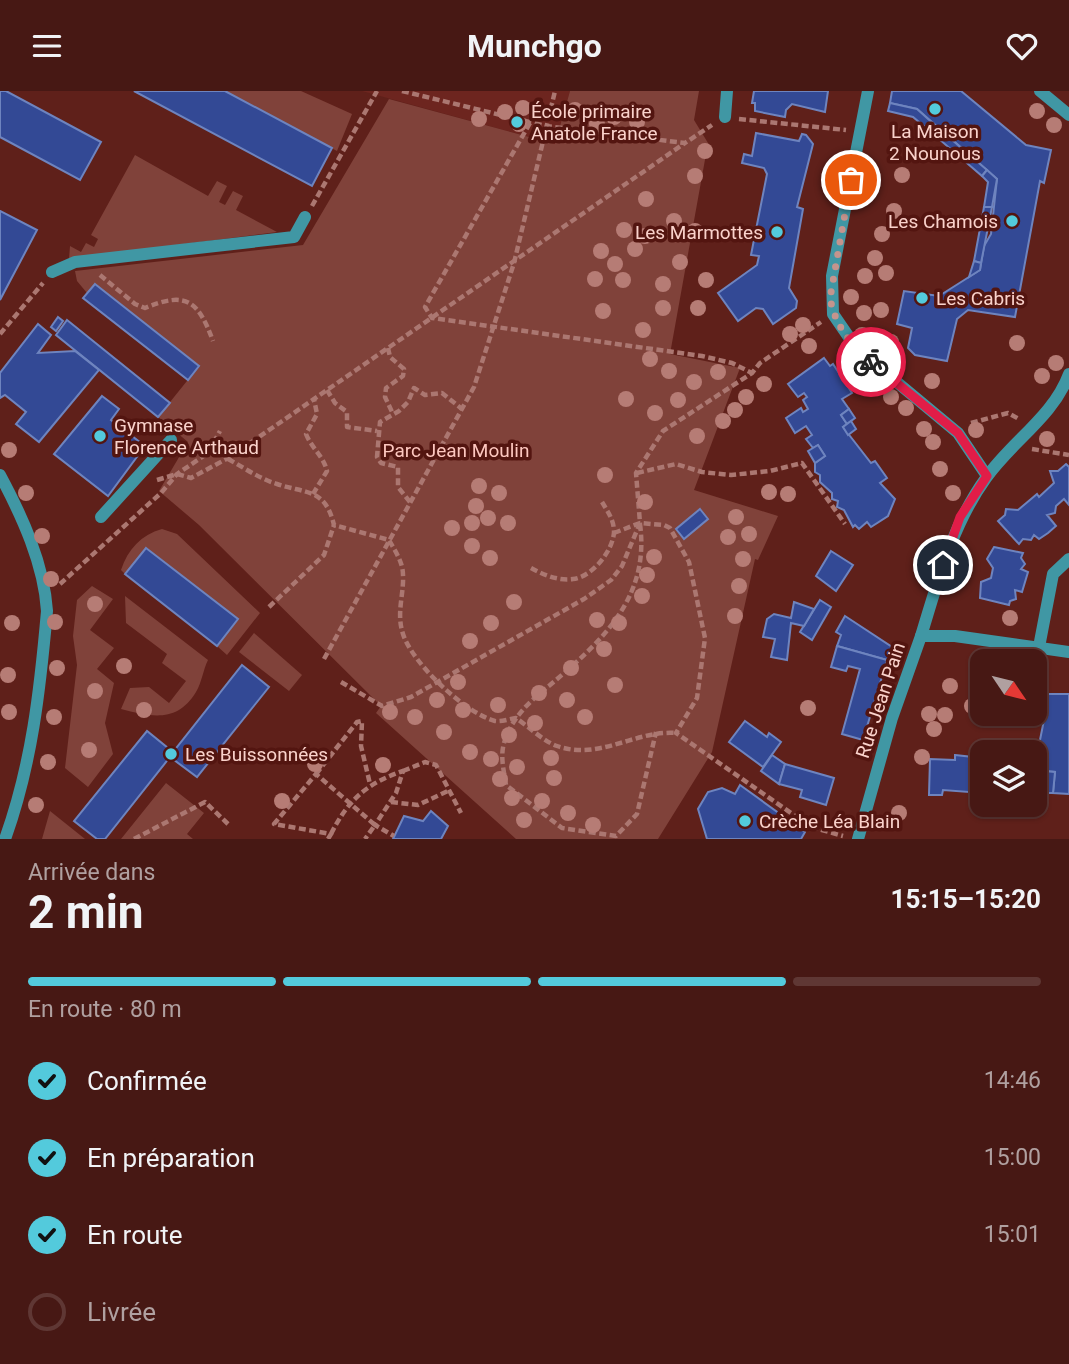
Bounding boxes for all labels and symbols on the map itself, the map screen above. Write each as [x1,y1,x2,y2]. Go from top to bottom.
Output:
place label: École primaire Anatole France [531,100,658,145]
marker: La Maison 2 Nounous [927,101,943,117]
marker: École primaire Anatole France [509,114,525,130]
place label: La Maison 2 Nounous [889,120,981,165]
pin [821,150,881,210]
place label: Les Chamois [888,210,998,233]
marker: Les Chamois [1004,213,1020,229]
place label: Les Marmottes [635,221,763,244]
marker: Les Marmottes [769,224,785,240]
place label: Les Cabris [936,287,1025,310]
marker: Les Cabris [914,290,930,306]
courier [836,327,906,397]
place label: Gymnase Florence Arthaud [114,414,259,459]
marker: Gymnase Florence Arthaud [92,428,108,444]
park label: Parc Jean Moulin [383,439,529,462]
pin [913,535,973,595]
street label: Rue Jean Pain [851,639,910,761]
north arrow [970,649,1046,726]
place label: Les Buissonnées [185,743,328,766]
marker: Les Buissonnées [163,746,179,762]
place label: Crèche Léa Blain [759,810,900,833]
marker: Crèche Léa Blain [737,813,753,829]

